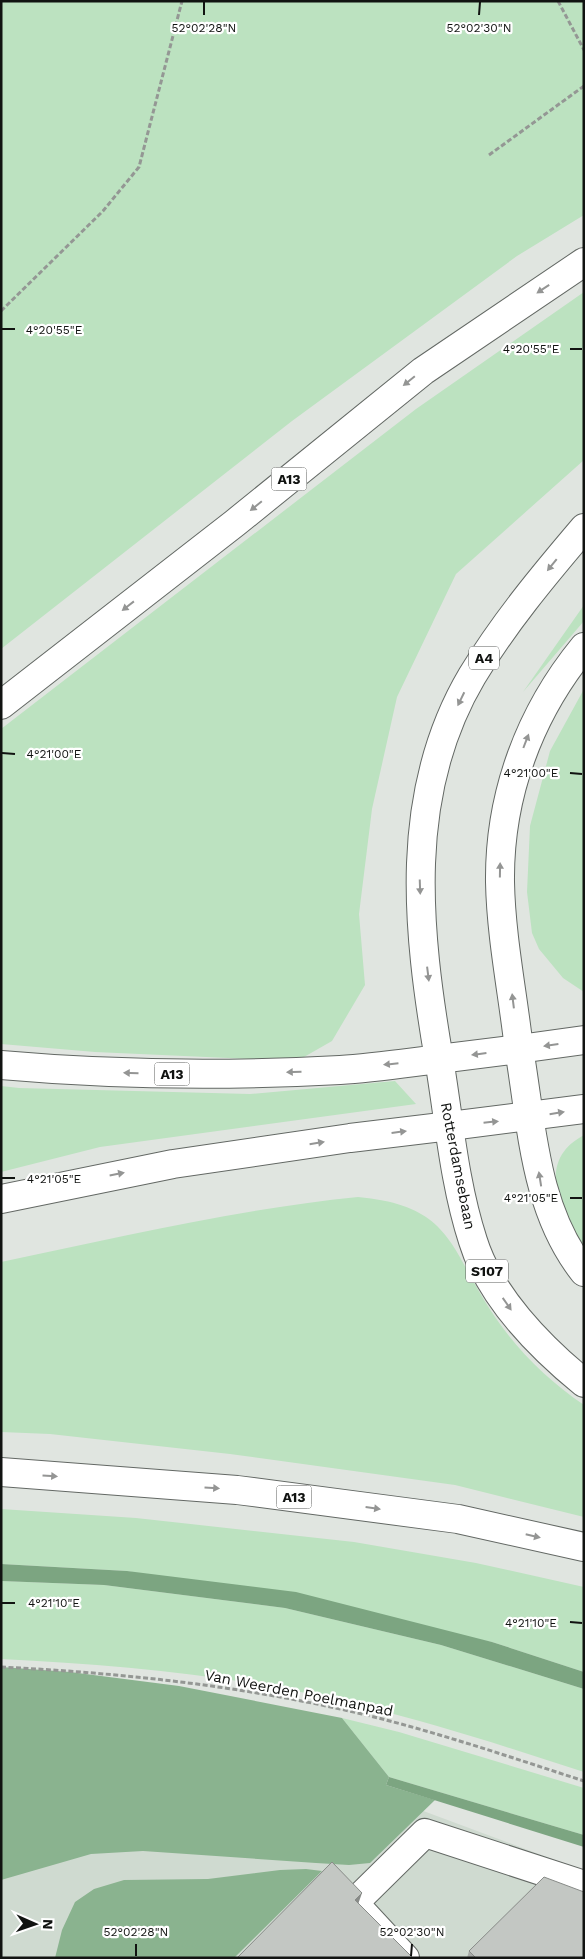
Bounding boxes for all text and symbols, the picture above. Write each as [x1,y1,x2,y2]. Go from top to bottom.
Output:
text: 52°02'28"N [172,21,236,35]
text: 52°02'30"N [447,21,511,35]
one-way arrow [536,284,550,294]
text: 4°20'55"E [26,323,83,337]
text: 4°20'55"E [503,342,560,356]
one-way arrow [403,376,416,387]
road number: A13 [272,468,306,490]
one-way arrow [250,500,263,511]
one-way arrow [547,558,558,571]
one-way arrow [121,601,135,611]
road number: A4 [469,646,499,670]
one-way arrow [457,692,465,706]
one-way arrow [523,734,531,749]
text: 4°21'00"E [27,747,82,761]
text: 4°21'00"E [504,766,559,780]
one-way arrow [497,861,505,877]
one-way arrow [416,880,424,896]
one-way arrow [424,966,432,982]
one-way arrow [509,992,517,1008]
one-way arrow [543,1041,559,1049]
one-way arrow [471,1050,487,1058]
one-way arrow [382,1060,398,1068]
road number: A13 [154,1062,190,1086]
one-way arrow [285,1068,301,1076]
one-way arrow [123,1069,139,1077]
street label: Rotterdamsebaan [437,1101,479,1231]
one-way arrow [550,1109,566,1117]
one-way arrow [483,1118,499,1126]
one-way arrow [391,1128,407,1136]
one-way arrow [309,1139,325,1147]
one-way arrow [110,1170,126,1178]
one-way arrow [535,1170,543,1186]
text: 4°21'05"E [27,1172,81,1186]
text: 4°21'05"E [504,1191,558,1205]
road number: S107 [466,1260,508,1282]
one-way arrow [502,1297,512,1311]
one-way arrow [42,1472,58,1480]
one-way arrow [204,1484,220,1492]
road number: A13 [276,1485,312,1508]
one-way arrow [366,1504,382,1512]
one-way arrow [526,1532,541,1540]
text: 4°21'10"E [28,1596,80,1610]
text: 4°21'10"E [505,1616,557,1630]
street label: Van Weerden Poelmanpad [203,1666,395,1720]
north arrow [10,1899,60,1949]
text: N [40,1919,56,1930]
text: 52°02'28"N [104,1925,168,1939]
text: 52°02'30"N [380,1925,444,1939]

